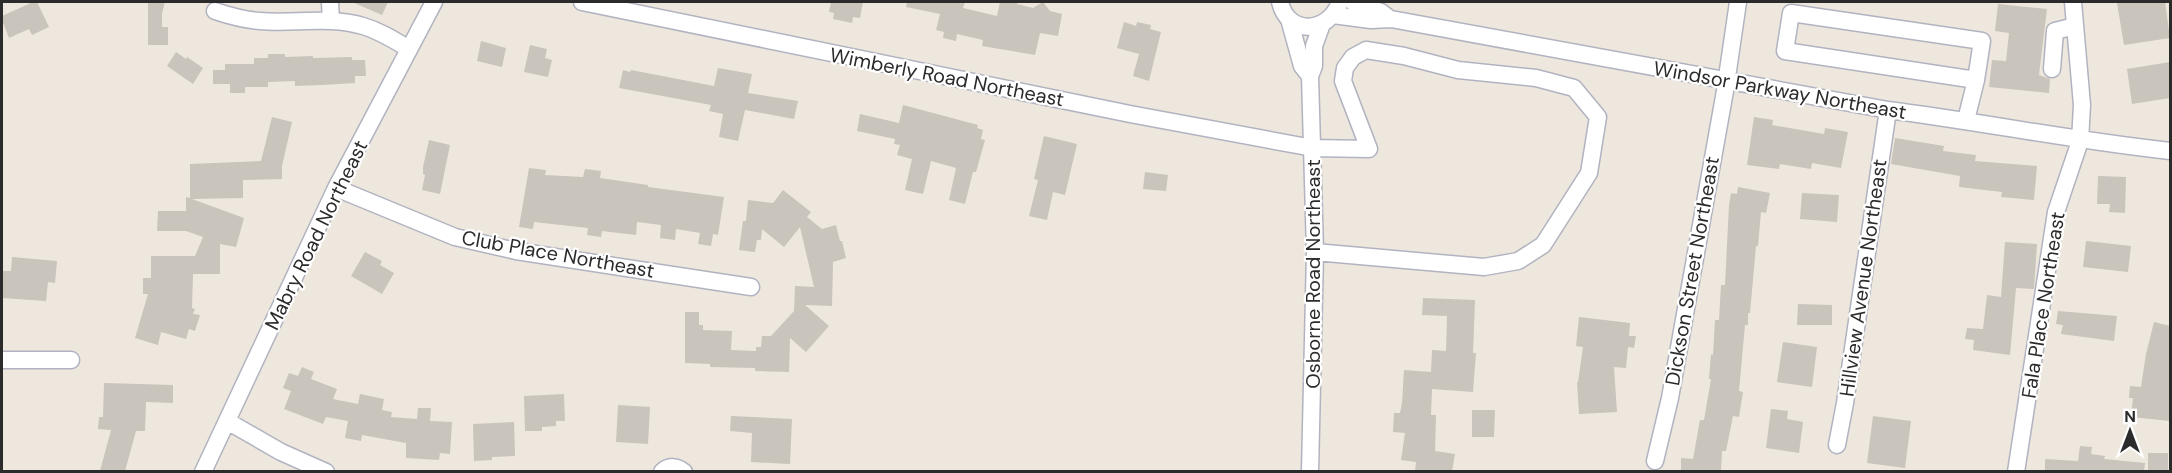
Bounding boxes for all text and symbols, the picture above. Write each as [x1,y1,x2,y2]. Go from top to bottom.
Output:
street label: Wimberly Road Northeast [828,42,1067,113]
street label: Windsor Parkway Northeast [1652,55,1909,125]
street label: Mabry Road Northeast [259,136,373,334]
street label: Dickson Street Northeast [1659,154,1725,388]
street label: Hillview Avenue Northeast [1833,157,1893,398]
street label: Osborne Road Northeast [1300,159,1326,389]
street label: Fala Place Northeast [2015,210,2071,400]
street label: Club Place Northeast [460,224,657,284]
north arrow [2100,401,2160,461]
text: N [2124,406,2136,427]

